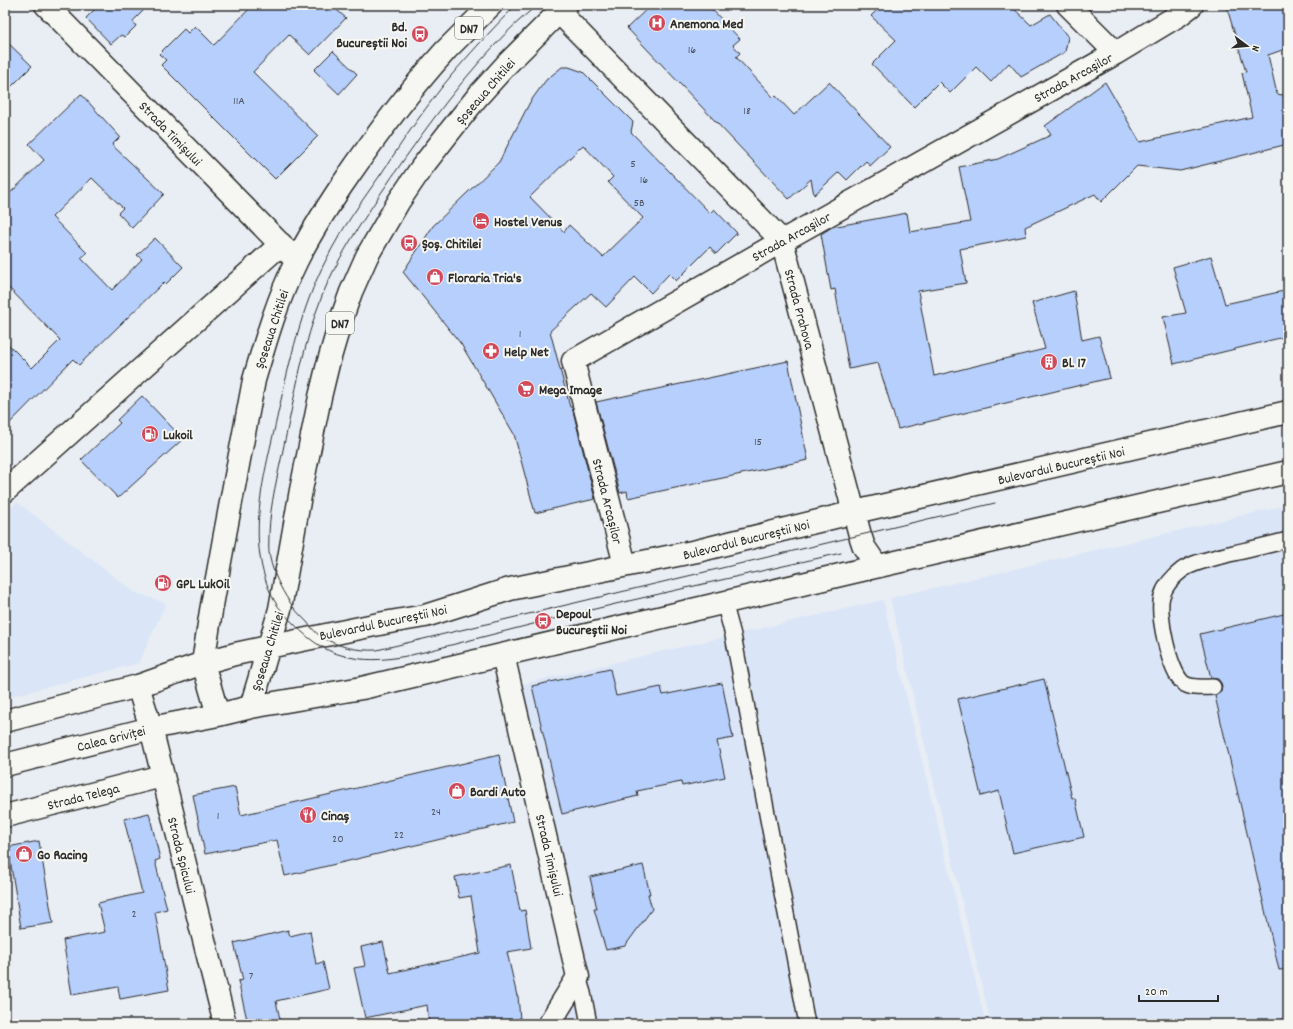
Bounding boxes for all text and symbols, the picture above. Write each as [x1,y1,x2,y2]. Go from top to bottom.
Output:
hospital icon: Anemona Med [647,13,667,33]
place label: Anemona Med [670,15,744,35]
road number: DN7 [455,17,483,39]
place label: Bd. Bucureștii Noi [336,18,407,54]
bus stop icon: Bd. Bucureștii Noi [410,24,430,44]
north arrow [1227,26,1267,66]
house number: 16 [688,42,696,59]
text: N [1246,43,1263,54]
street label: Strada Arcașilor [1031,48,1118,109]
street label: Șoseaua Chitilei [452,54,521,130]
house number: 11A [233,93,245,110]
street label: Strada Timișului [133,97,206,172]
house number: 18 [743,103,751,120]
house number: 5 [630,156,636,173]
house number: 16 [640,172,648,189]
house number: 5B [633,195,645,212]
street label: Strada Arcașilor [749,207,836,268]
hotel icon: Hostel Venus [471,211,491,231]
place label: Hostel Venus [494,213,563,233]
bus stop icon: Șoș. Chitilei [399,233,419,253]
place label: Șoș. Chitilei [422,235,482,255]
shop icon: Floraria Tria's [425,267,445,287]
street label: Strada Prahova [778,267,819,352]
place label: Floraria Tria's [448,269,522,289]
street label: Șoseaua Chitilei [251,287,295,372]
road number: DN7 [326,312,354,334]
house number: 1 [519,326,521,343]
pharmacy icon: Help Net [481,341,501,361]
place label: Help Net [504,343,549,363]
building icon: Bl. 17 [1039,352,1059,372]
place label: Bl. 17 [1062,354,1087,374]
supermarket icon: Mega Image [516,379,536,399]
place label: Mega Image [539,381,602,401]
fuel station icon: Lukoil [140,424,160,444]
place label: Lukoil [163,426,193,446]
house number: 15 [754,434,762,451]
street label: Bulevardul Bucureștii Noi [996,443,1127,491]
street label: Strada Arcașilor [586,457,627,547]
street label: Bulevardul Bucureștii Noi [681,515,812,566]
fuel station icon: GPL LukOil [153,573,173,593]
place label: GPL LukOil [176,575,230,595]
street label: Bulevardul Bucureștii Noi [318,601,449,647]
place label: Depoul Bucureștii Noi [556,605,627,641]
street label: Șoseaua Chitilei [247,609,291,694]
bus stop icon: Depoul Bucureștii Noi [533,611,553,631]
street label: Calea Griviței [75,722,148,758]
street label: Strada Telega [45,779,122,817]
shop icon: Bardi Auto [447,781,467,801]
place label: Bardi Auto [470,783,526,803]
house number: 24 [431,804,441,821]
restaurant icon: Cinaș [298,805,318,825]
place label: Cinaș [321,807,350,827]
house number: 1 [217,808,219,825]
street label: Strada Timișului [529,812,567,899]
street label: Strada Spicului [161,815,199,896]
house number: 22 [394,827,404,844]
house number: 20 [332,831,344,848]
shop icon: Go Racing [14,844,34,864]
place label: Go Racing [37,846,88,866]
house number: 2 [131,906,137,923]
house number: 7 [249,968,254,985]
scale bar [1139,977,1218,1003]
text: 20 m [1145,984,1168,1001]

